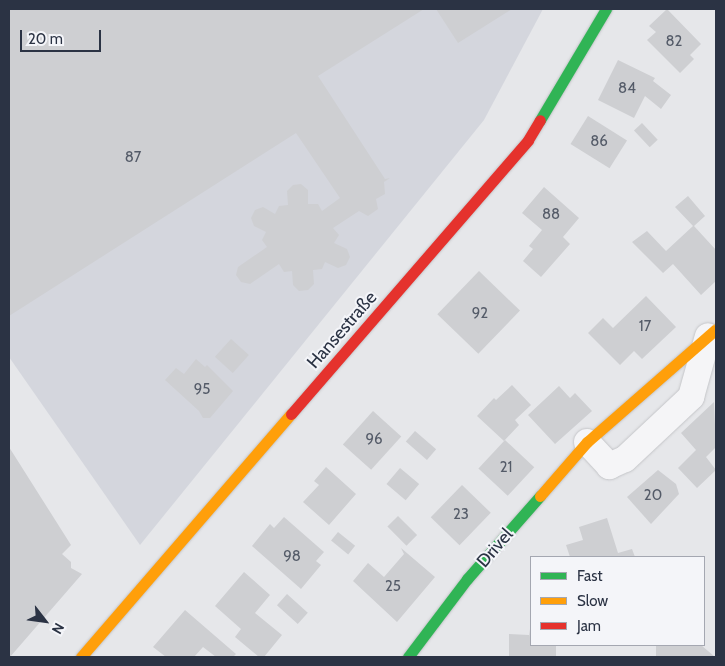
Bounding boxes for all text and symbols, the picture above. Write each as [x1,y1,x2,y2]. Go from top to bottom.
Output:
scale bar [22,20,104,52]
text: 20 m [28,30,63,48]
house number: 82 [666,33,682,51]
house number: 84 [618,80,636,98]
house number: 86 [590,133,608,151]
house number: 87 [125,149,141,167]
house number: 88 [542,206,560,224]
street label: Hansestraße [303,287,381,373]
house number: 92 [472,305,488,323]
house number: 17 [639,318,651,336]
house number: 95 [194,381,210,399]
house number: 96 [365,431,383,449]
house number: 21 [500,459,512,477]
house number: 20 [644,487,662,505]
house number: 23 [453,506,469,524]
street label: Drivel [472,524,518,572]
house number: 98 [283,548,301,566]
legend [530,556,705,646]
text: Fast [577,567,602,585]
house number: 25 [385,578,401,596]
text: Slow [577,592,608,610]
north arrow [20,596,70,646]
text: Jam [577,617,601,635]
text: N [48,620,68,637]

